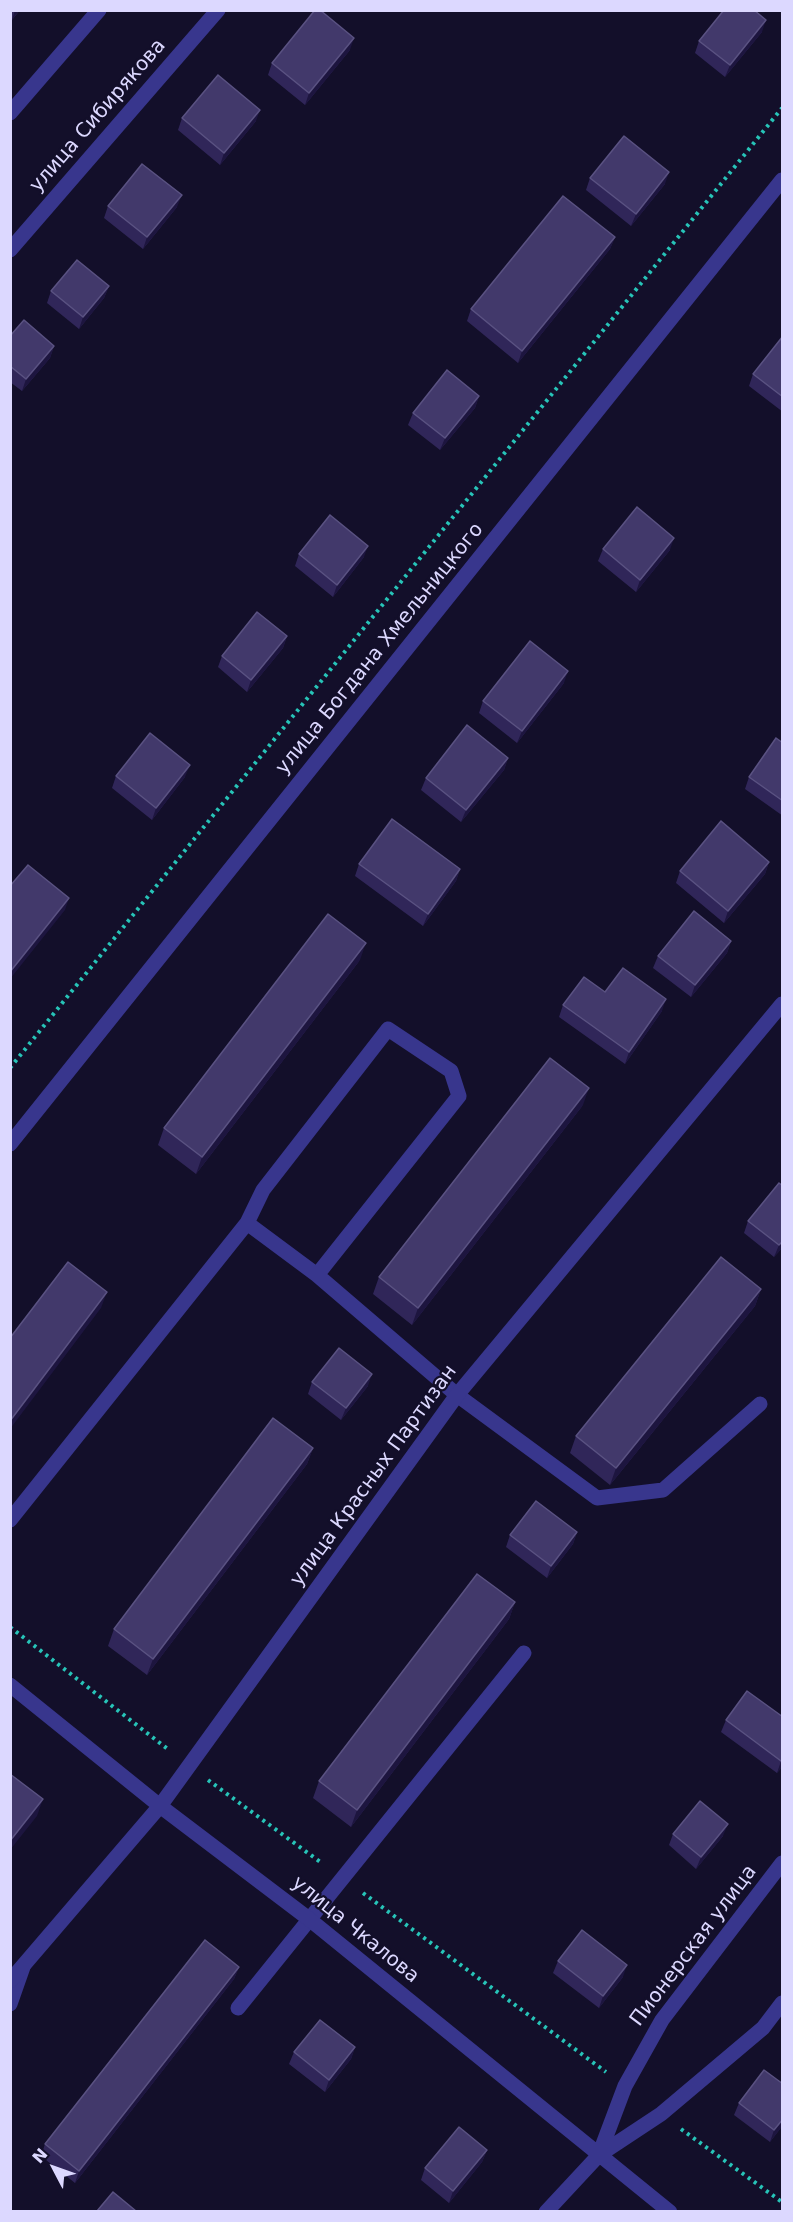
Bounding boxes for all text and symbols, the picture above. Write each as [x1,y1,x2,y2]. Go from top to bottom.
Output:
street label: улица Сибирякова [25,34,171,198]
street label: улица Богдана Хмельницкого [271,518,489,780]
street label: улица Красных Партизан [286,1361,462,1591]
street label: Пионерская улица [626,1861,762,2031]
street label: улица Чкалова [286,1871,424,1989]
north arrow [24,2138,84,2198]
text: N [28,2145,52,2167]

